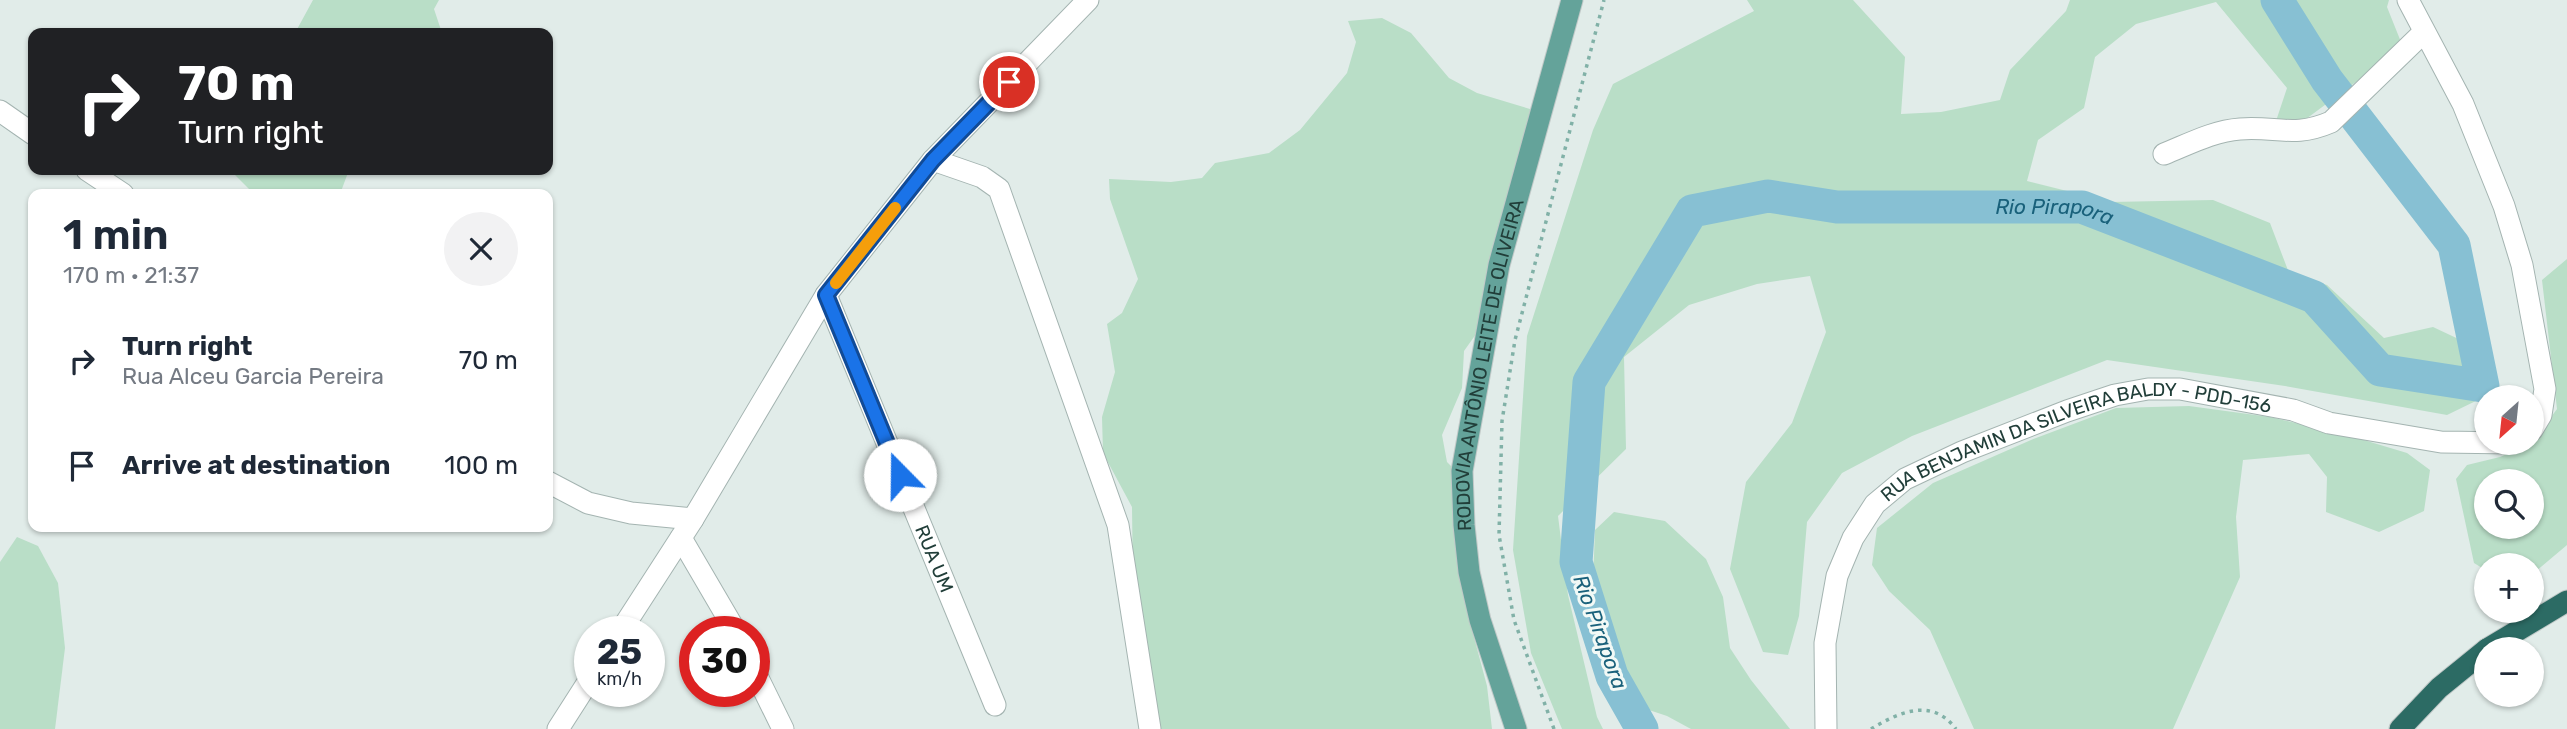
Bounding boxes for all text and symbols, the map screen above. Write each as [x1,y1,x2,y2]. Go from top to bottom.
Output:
pin [979,52,1039,112]
text: 70 m [178,54,295,112]
icon: right [63,56,154,147]
icon: arrive [990,63,1028,101]
text: Turn right [178,113,323,151]
water label: Rio Pirapora [1995,194,2118,230]
street label: RODOVIA ANTÔNIO LEITE DE OLIVEIRA [1451,196,1529,531]
text: 1 min [63,210,169,260]
button: close [444,212,518,286]
text: 170 m · 21:37 [63,261,199,289]
text: Turn right [122,331,252,362]
icon: right [63,342,101,380]
text: 70 m [459,345,518,376]
text: Rua Alceu Garcia Pereira [122,362,384,390]
street label: RUA BENJAMIN DA SILVEIRA BALDY - PDD-156 [1876,377,2273,506]
north arrow [2474,385,2544,455]
map controls [2474,385,2544,707]
position arrow [863,438,937,512]
icon: arrive [63,447,101,485]
text: Arrive at destination [122,450,390,481]
text: 100 m [444,450,518,481]
button: search [2474,469,2544,539]
street label: RUA UM [910,522,958,596]
button: + [2474,553,2544,623]
water label: Rio Pirapora [1568,571,1633,692]
speed limit sign: 30 [679,616,770,707]
text: 25 [597,631,642,673]
button: − [2474,637,2544,707]
text: km/h [597,668,642,690]

